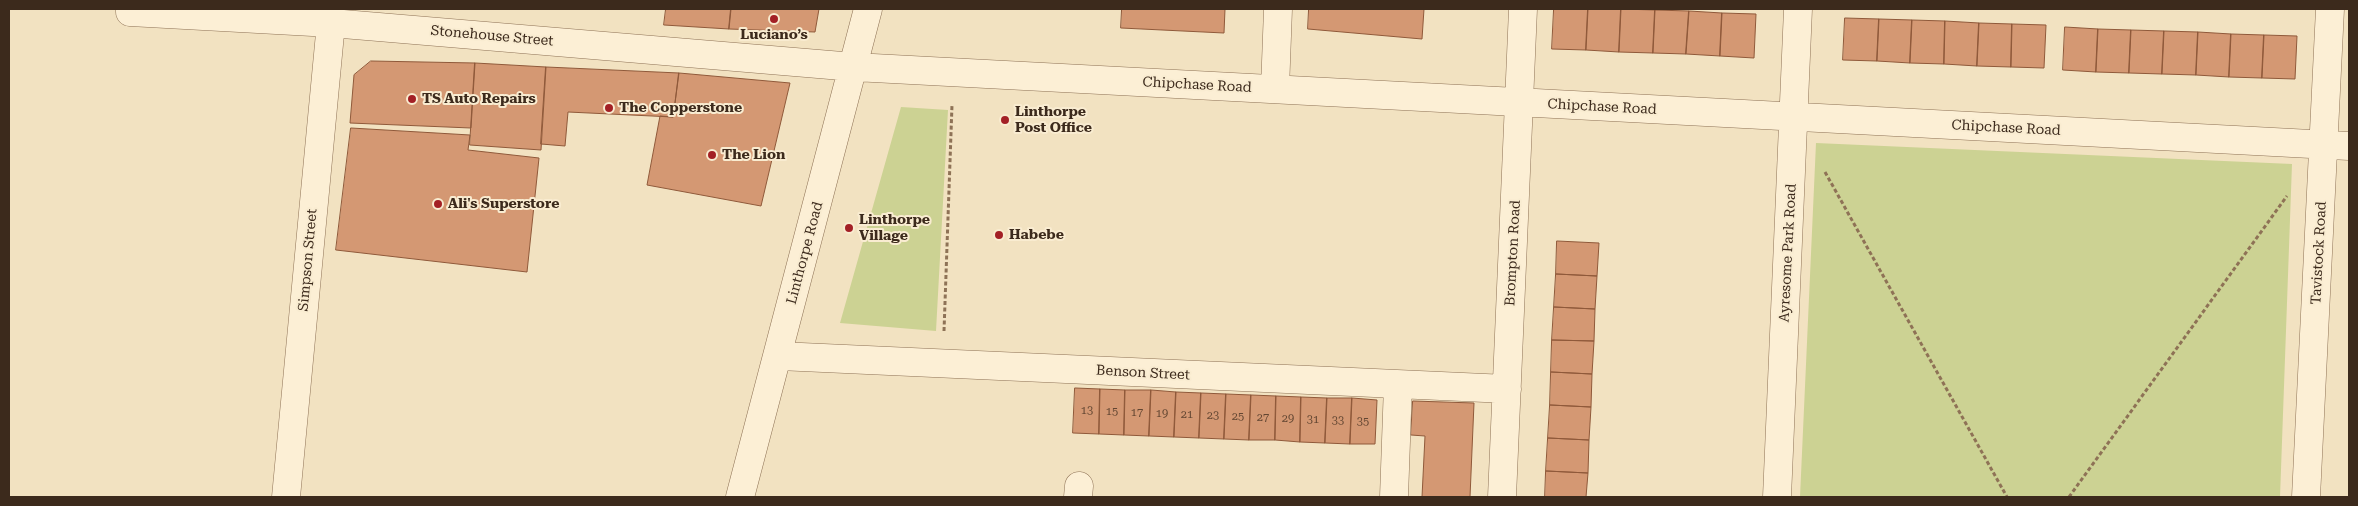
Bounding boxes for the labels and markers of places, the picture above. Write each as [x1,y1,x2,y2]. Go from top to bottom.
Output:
marker: Luciano’s [768,13,780,25]
place label: Luciano’s [740,27,808,43]
place label: TS Auto Repairs [422,91,536,107]
marker: TS Auto Repairs [406,93,418,105]
place label: The Copperstone [619,100,742,116]
marker: The Copperstone [603,102,615,114]
place label: Linthorpe Post Office [1015,104,1092,136]
marker: Linthorpe Post Office [999,114,1011,126]
place label: The Lion [722,147,785,163]
marker: The Lion [706,149,718,161]
place label: Ali's Superstore [448,196,559,212]
marker: Ali's Superstore [432,198,444,210]
place label: Linthorpe Village [859,212,930,244]
marker: Linthorpe Village [843,222,855,234]
place label: Habebe [1009,227,1064,243]
marker: Habebe [993,229,1005,241]

